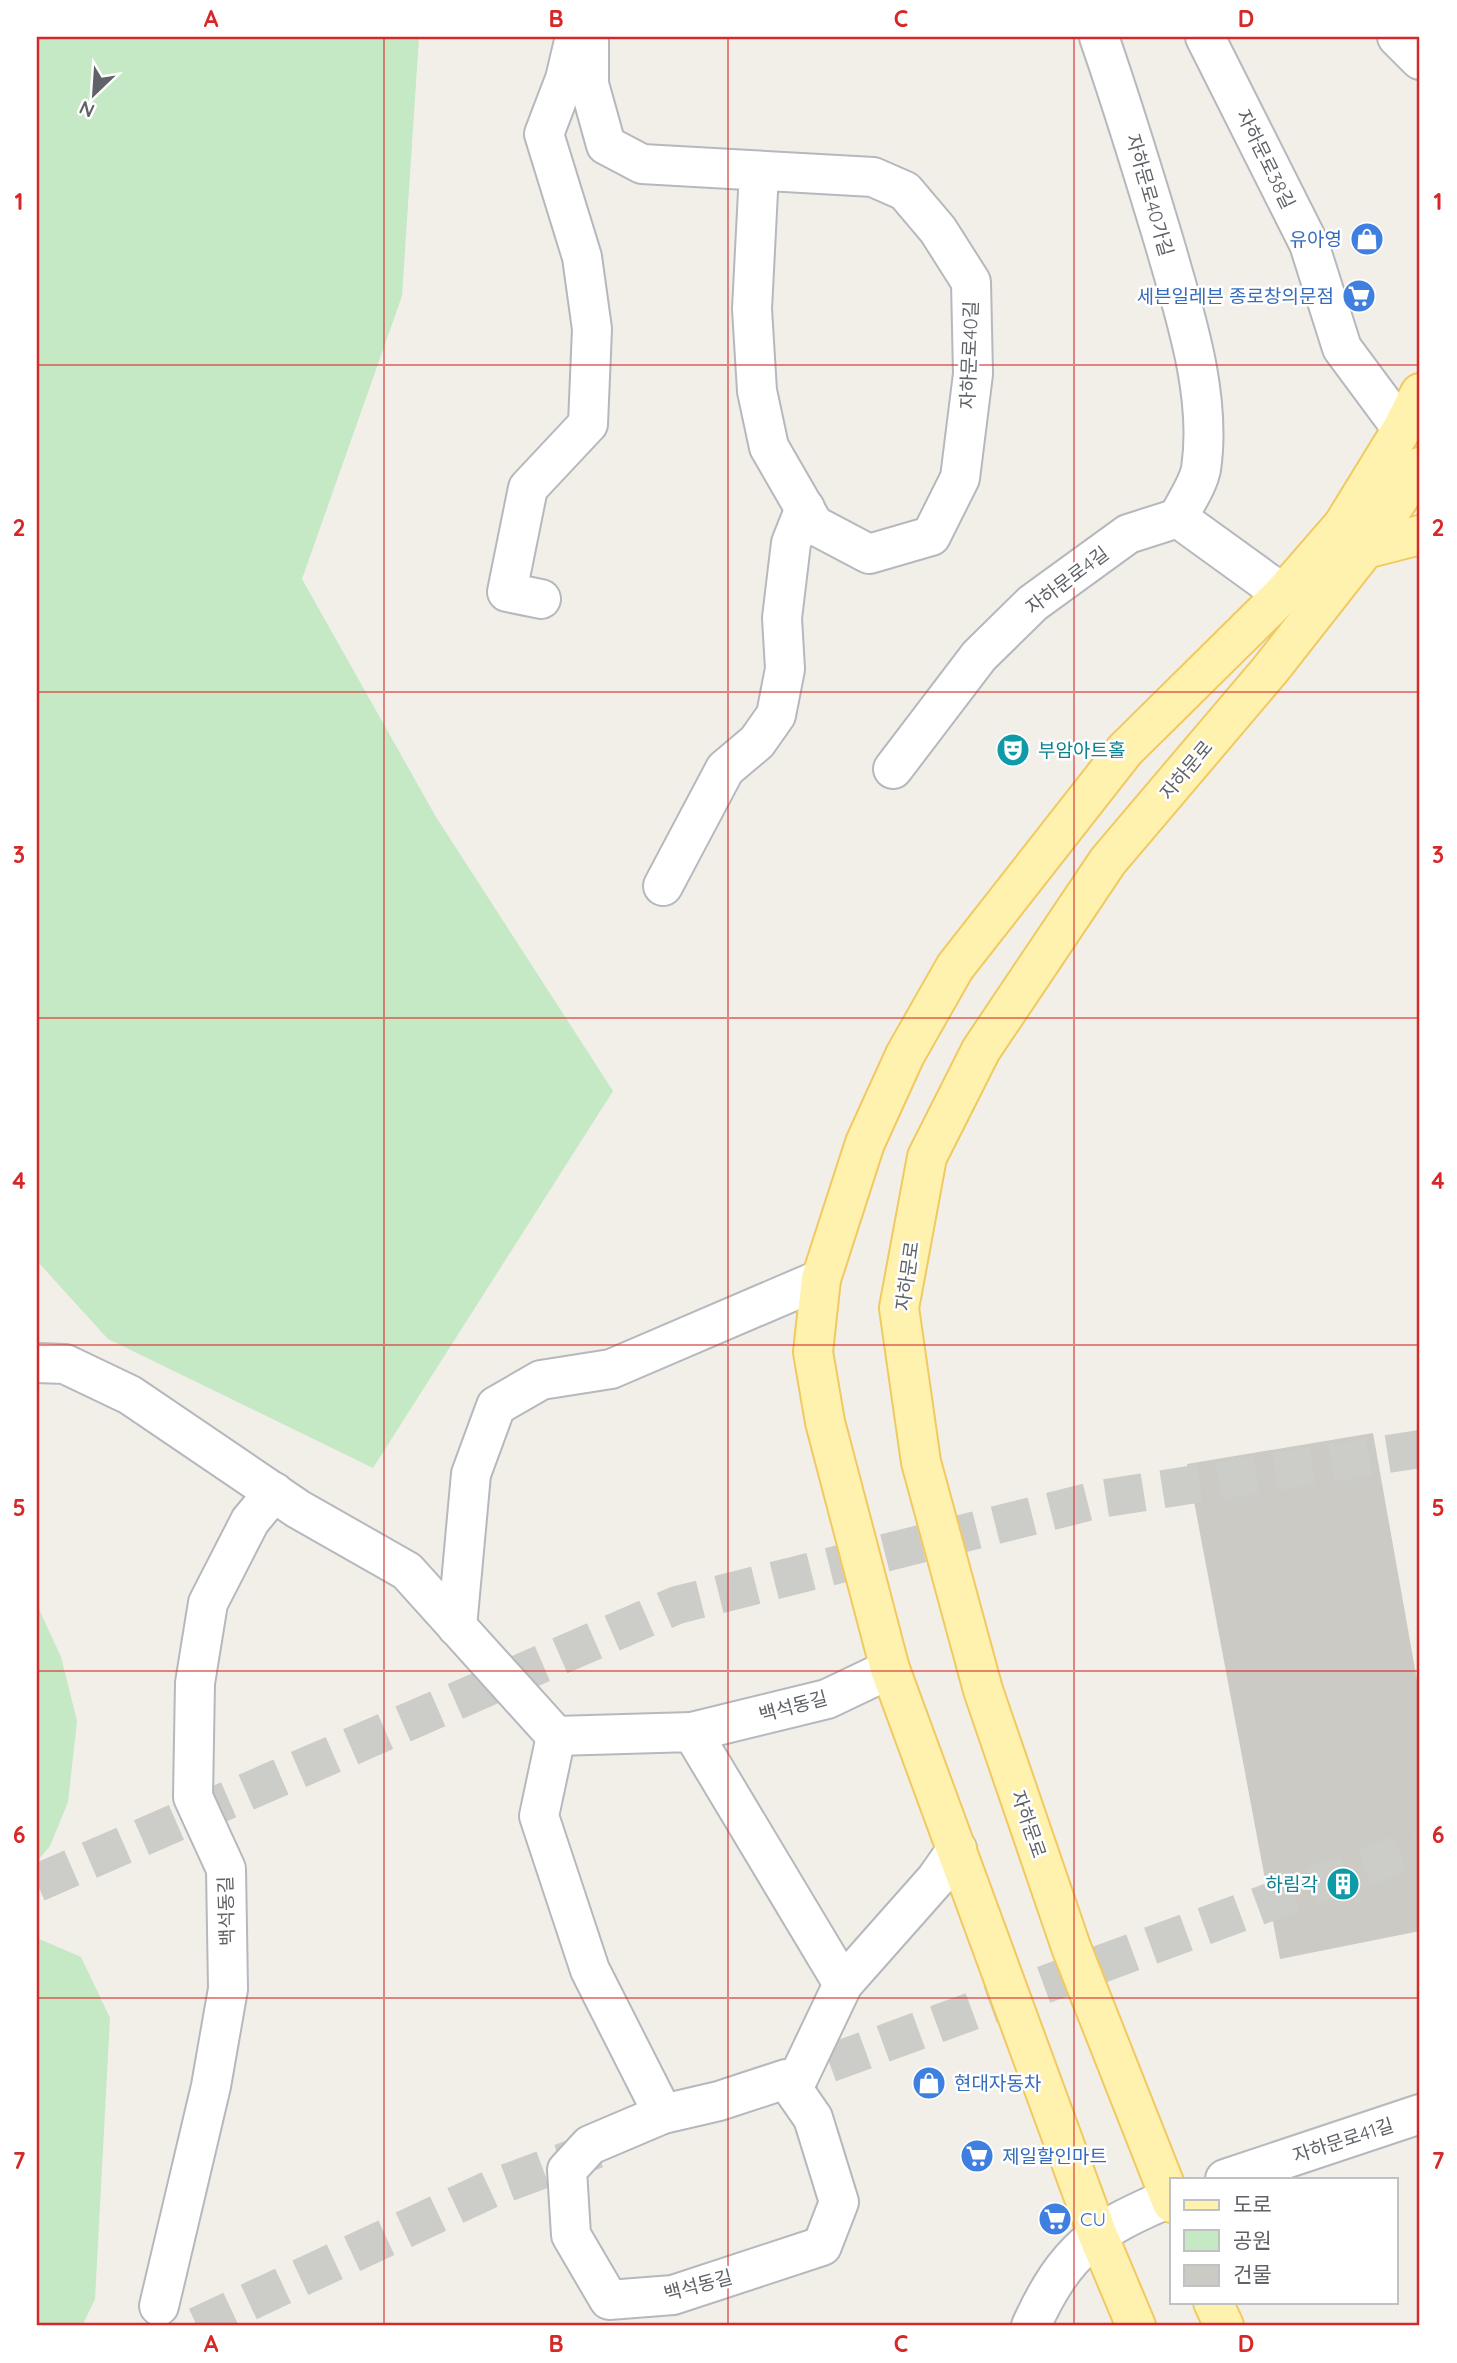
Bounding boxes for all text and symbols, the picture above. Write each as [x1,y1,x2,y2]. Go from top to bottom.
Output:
text: A [204,4,219,33]
text: B [548,4,564,33]
text: C [894,4,908,33]
text: D [1238,4,1254,33]
north arrow [60,60,130,130]
text: N [75,96,98,123]
street label: 자하문로38길 [1232,105,1300,213]
street label: 자하문로40가길 [1121,131,1179,259]
text: 1 [15,187,23,216]
text: 1 [1434,187,1442,216]
shop icon: 유아영 [1348,220,1386,258]
place label: 유아영 [1290,227,1342,251]
supermarket icon: 세븐일레븐 종로창의문점 [1340,277,1378,315]
place label: 세븐일레븐 종로창의문점 [1137,284,1334,308]
street label: 자하문로40길 [955,300,983,410]
text: 2 [12,513,26,542]
text: 2 [1431,513,1445,542]
street label: 자하문로4길 [1021,541,1113,619]
theatre icon: 부암아트홀 [994,731,1032,769]
street label: 자하문로 [1154,736,1218,804]
place label: 부암아트홀 [1038,738,1125,762]
text: 3 [13,840,25,869]
text: 3 [1432,840,1444,869]
text: 4 [12,1166,26,1195]
text: 4 [1431,1166,1445,1195]
street label: 자하문로 [890,1240,924,1312]
text: 5 [12,1493,26,1522]
text: 5 [1431,1493,1445,1522]
street label: 백석동길 [756,1685,830,1727]
street label: 자하문로 [1006,1787,1052,1861]
text: 6 [13,1820,25,1849]
text: 6 [1432,1820,1444,1849]
building icon: 하림각 [1324,1865,1362,1903]
place label: 하림각 [1266,1872,1319,1896]
street label: 백석동길 [213,1876,239,1946]
shop icon: 현대자동차 [910,2064,948,2102]
place label: 현대자동차 [954,2071,1041,2095]
street label: 자하문로41길 [1290,2112,1396,2168]
supermarket icon: 제일할인마트 [958,2137,996,2175]
place label: 제일할인마트 [1002,2144,1107,2168]
text: 7 [13,2146,26,2175]
text: 7 [1432,2146,1445,2175]
legend [1170,2178,1398,2304]
text: 도로 [1233,2191,1272,2217]
supermarket icon: CU [1036,2200,1074,2238]
place label: CU [1080,2207,1106,2231]
text: 공원 [1233,2227,1272,2253]
text: 건물 [1233,2261,1272,2287]
street label: 백석동길 [661,2264,735,2306]
text: A [204,2329,219,2358]
text: B [548,2329,564,2358]
text: C [894,2329,908,2358]
text: D [1238,2329,1254,2358]

